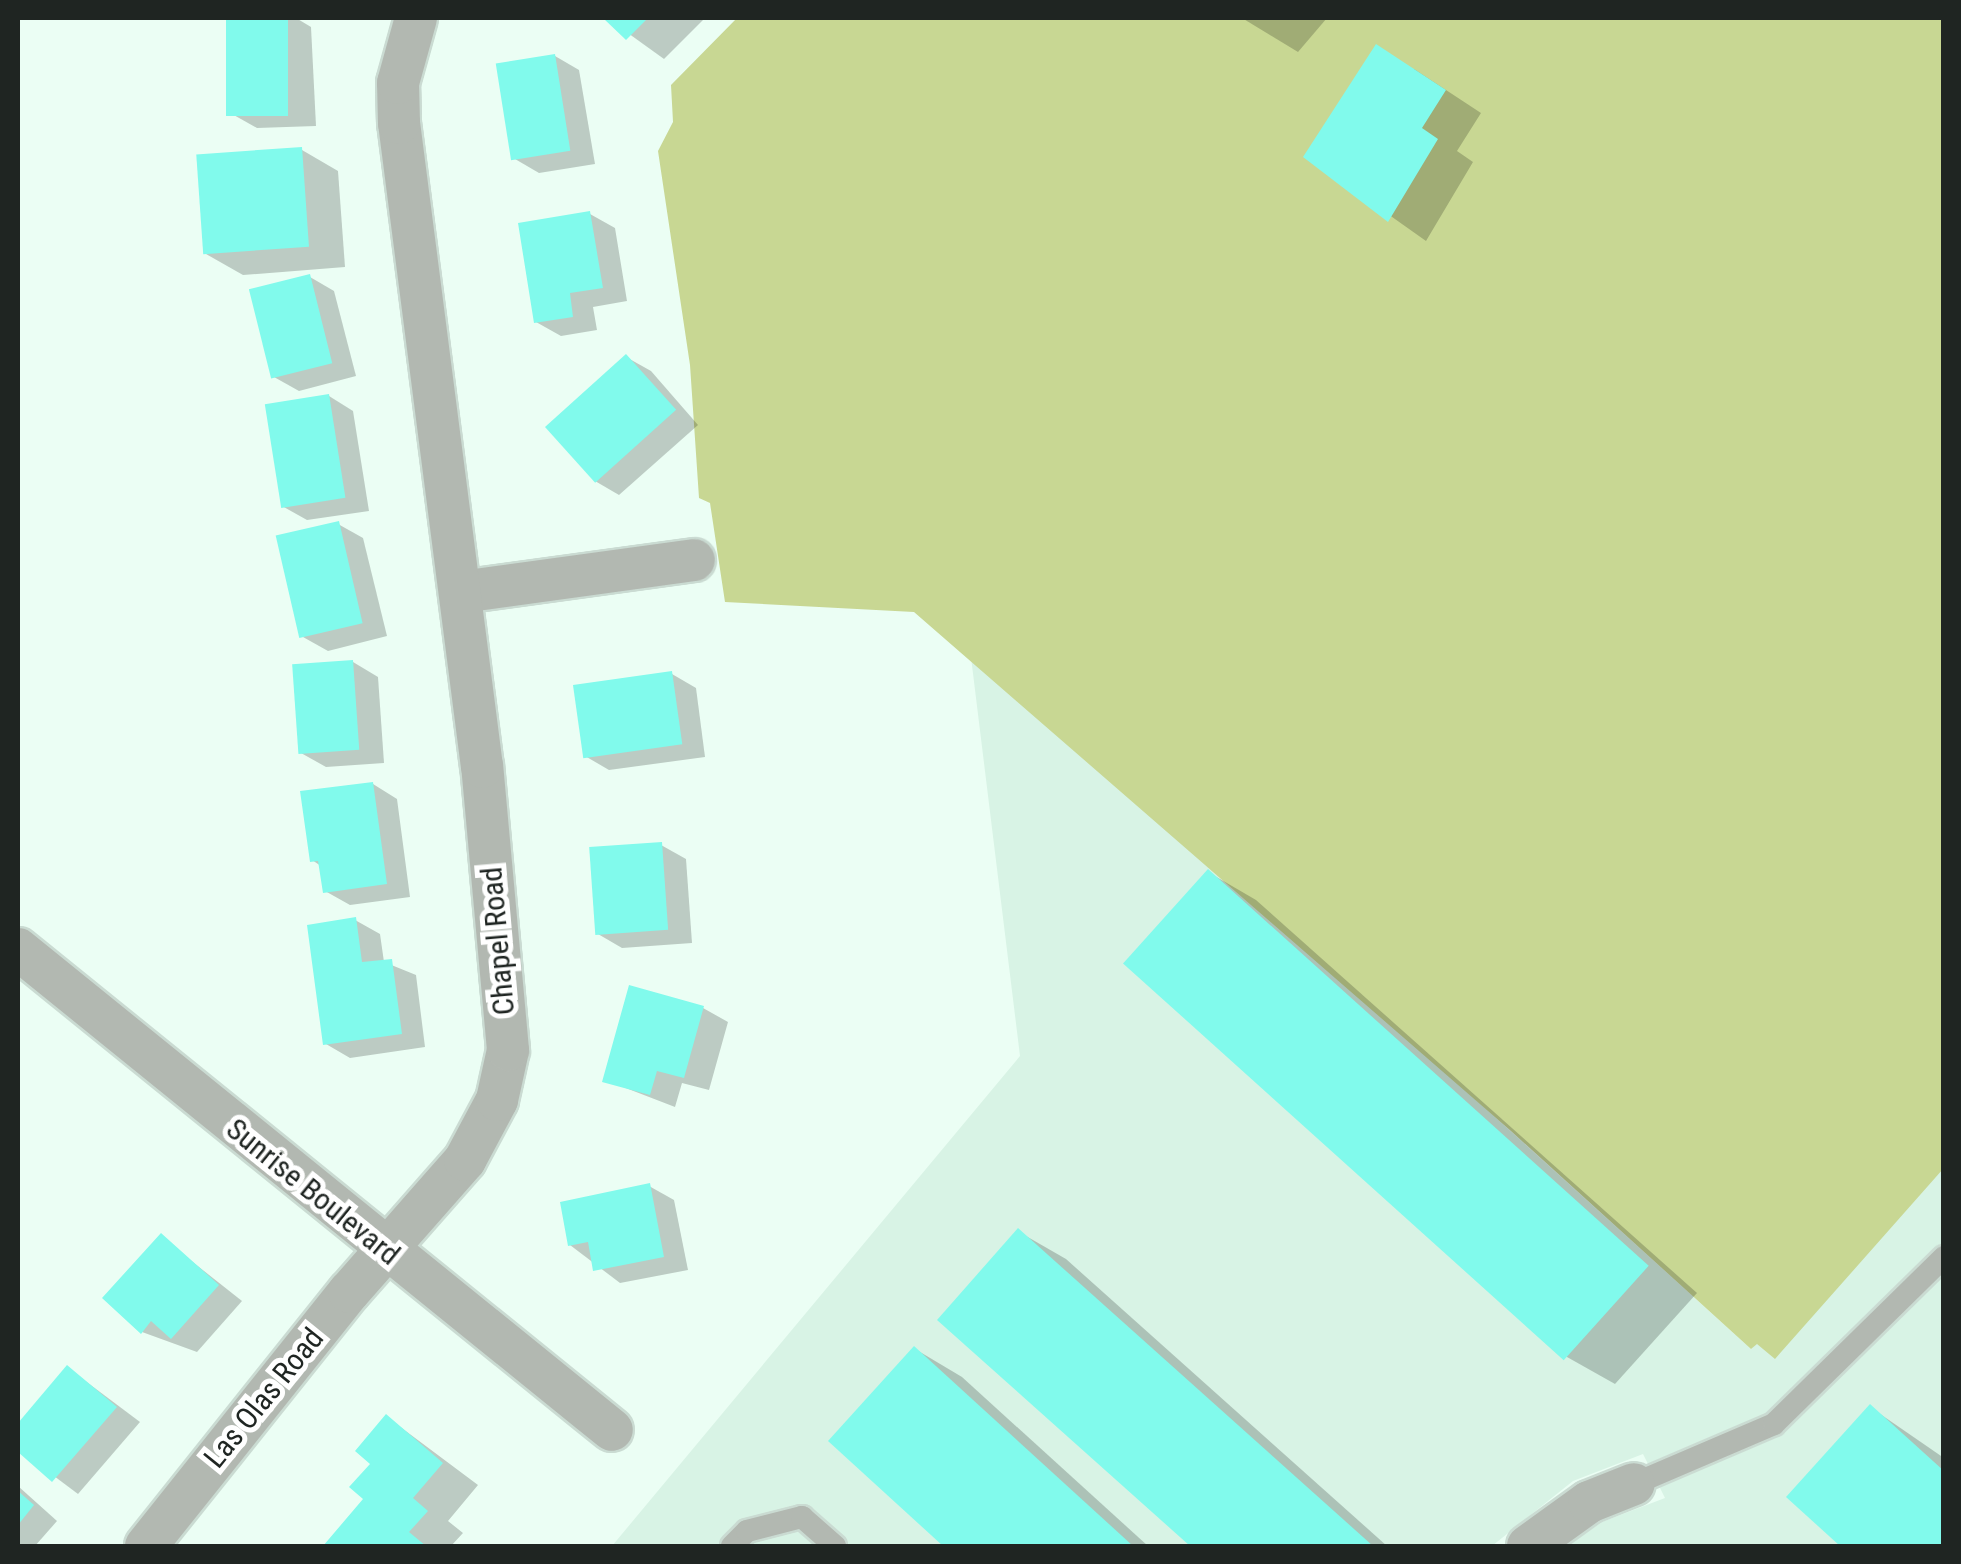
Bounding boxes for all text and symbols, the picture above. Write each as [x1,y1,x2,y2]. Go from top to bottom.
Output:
street label: Chapel Road [474,865,522,1017]
street label: Sunrise Boulevard [219,1111,407,1273]
street label: Las Olas Road [197,1321,331,1475]

